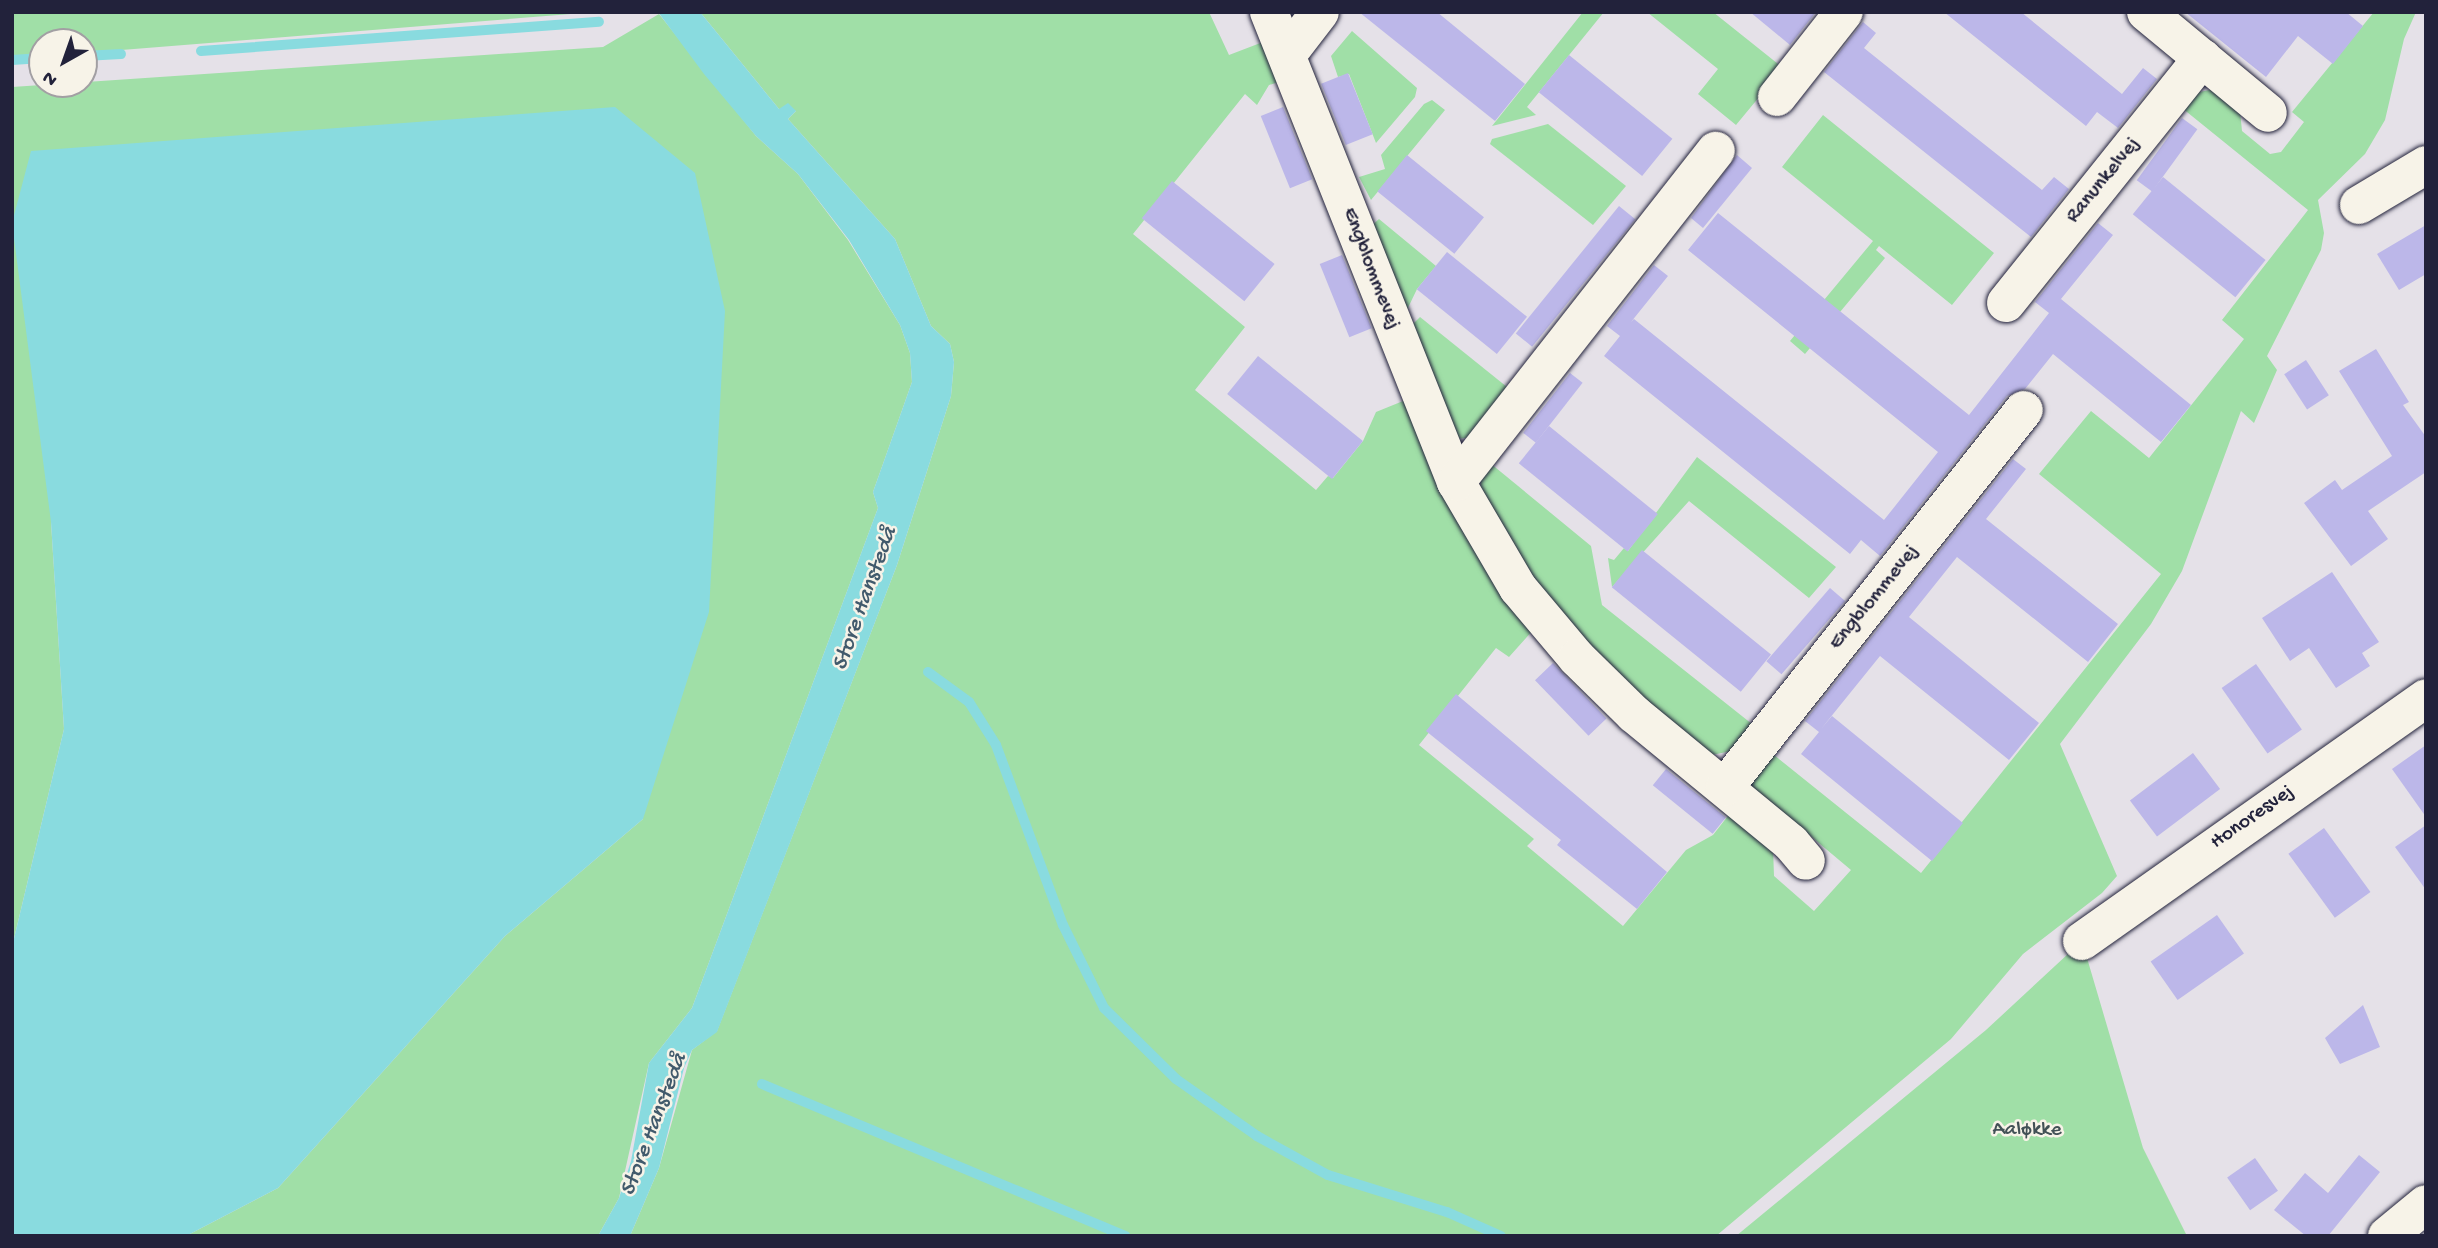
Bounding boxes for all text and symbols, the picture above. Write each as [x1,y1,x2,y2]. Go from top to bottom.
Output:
north arrow [28,28,98,98]
text: N [38,65,63,91]
street label: Ranunkelvej [2062,133,2146,229]
street label: Engblommevej [1335,205,1405,333]
water label: Store Hanstedå [827,524,905,674]
street label: Engblommevej [1825,540,1925,656]
street label: Honoresvej [2206,780,2300,856]
water label: Store Hanstedå [615,1050,695,1200]
park label: Aaløkke [1992,1118,2062,1144]

